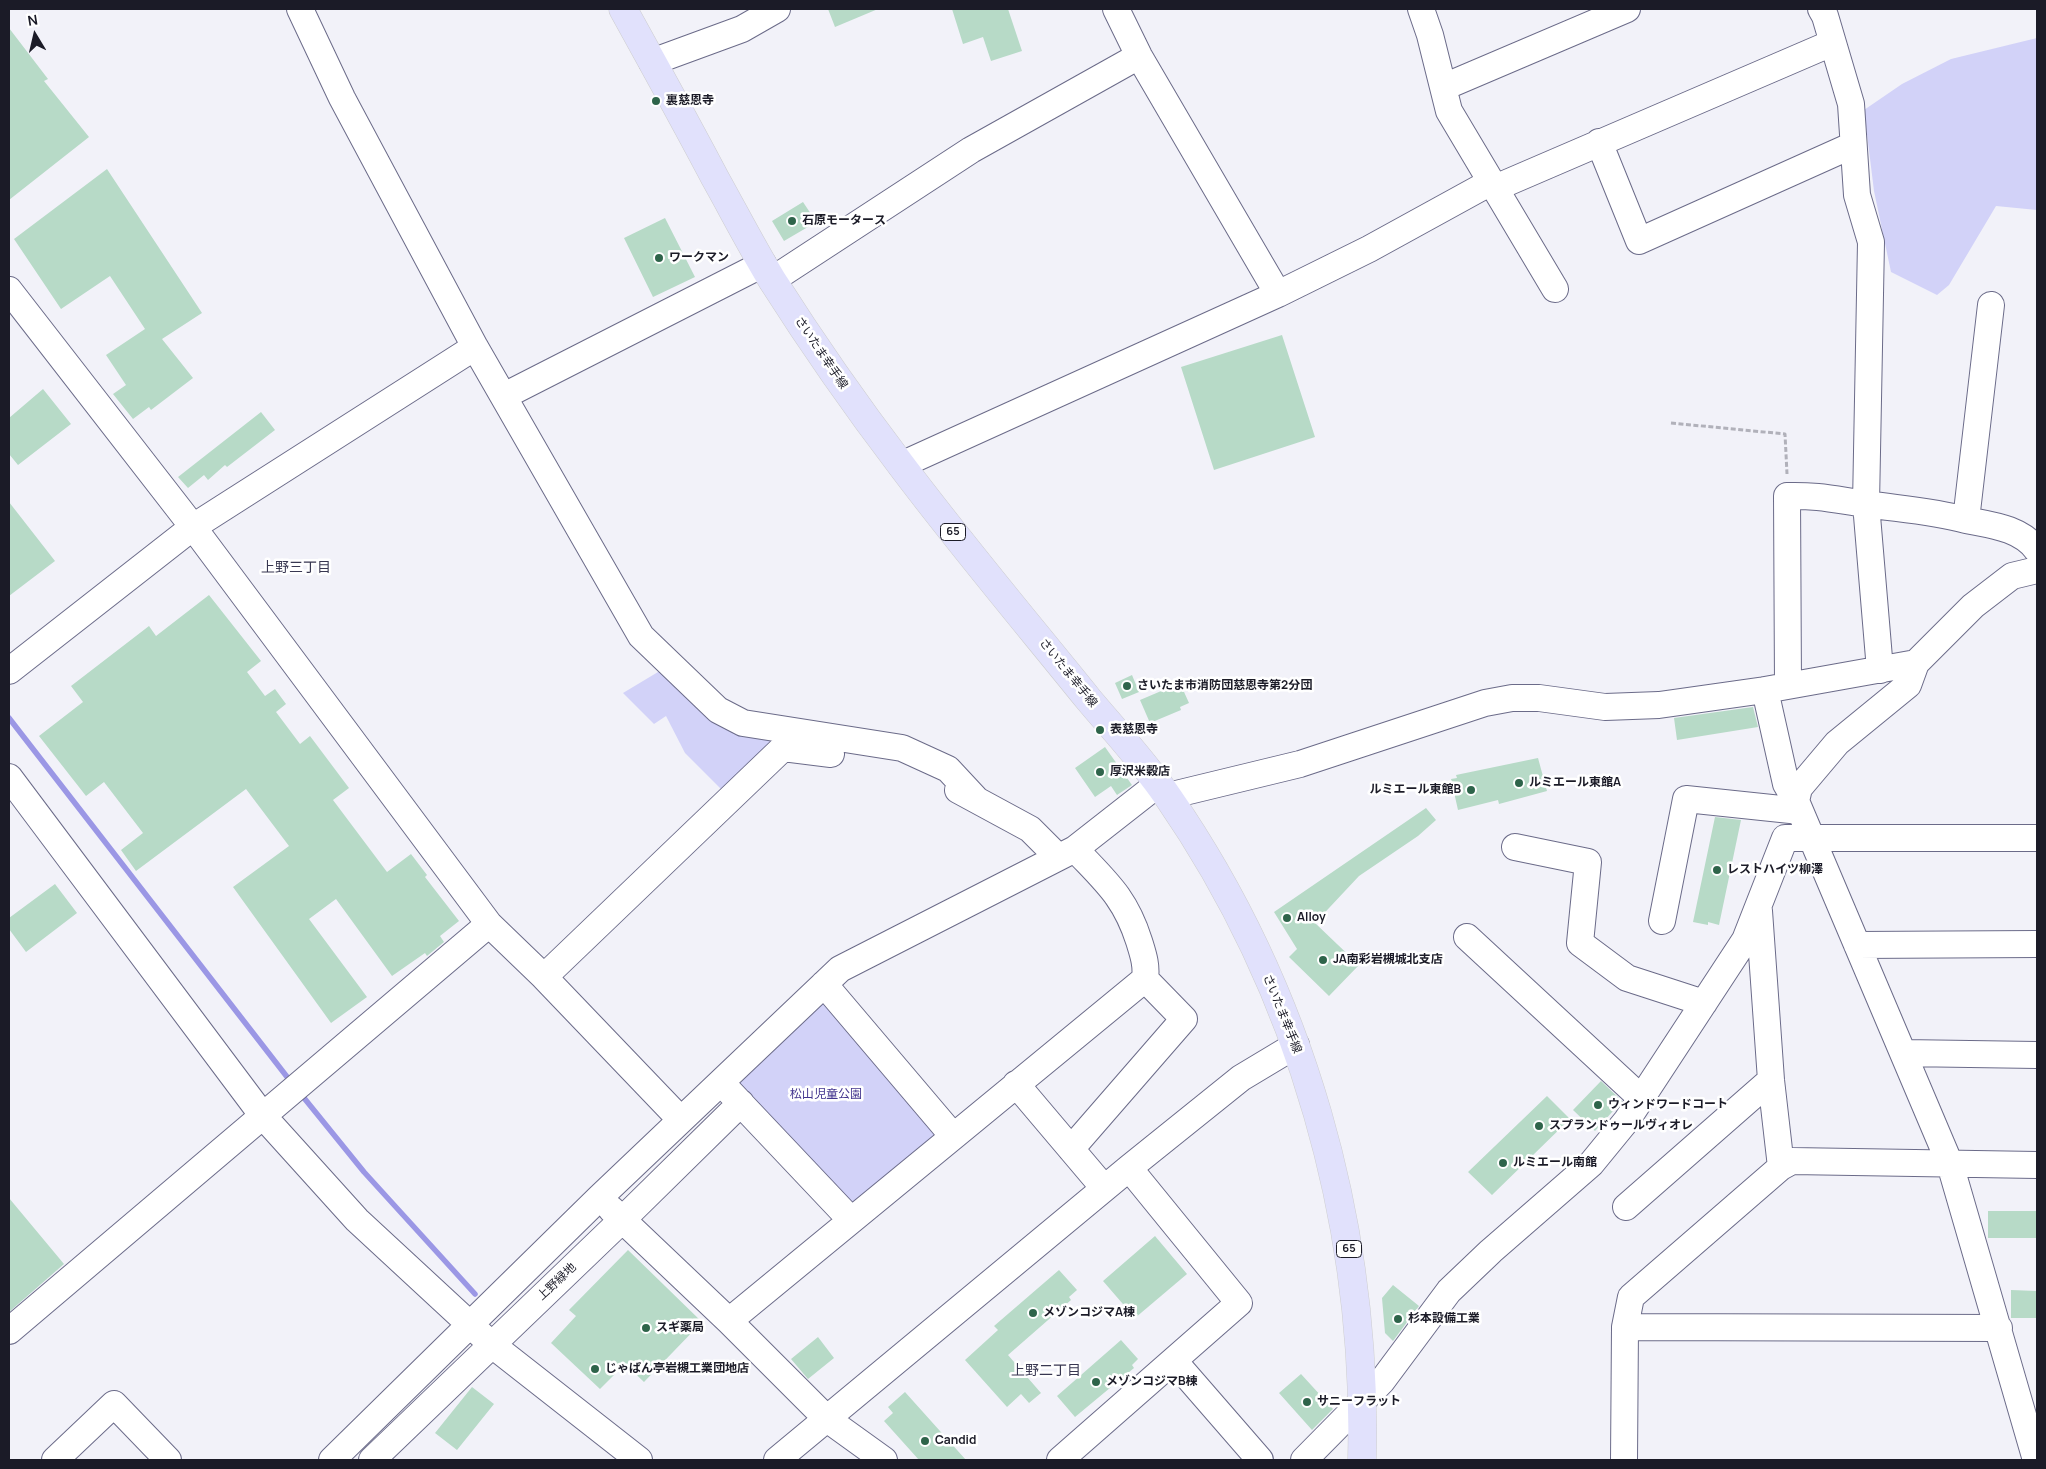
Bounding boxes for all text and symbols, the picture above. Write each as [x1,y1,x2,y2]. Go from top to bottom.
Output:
north arrow [10,10,60,60]
text: N [26,10,39,30]
place label: 裏慈恩寺 [666,94,714,108]
marker: 裏慈恩寺 [650,95,662,107]
place label: 石原モータース [802,214,886,228]
marker: 石原モータース [786,215,798,227]
place label: ワークマン [669,251,729,265]
marker: ワークマン [653,252,665,264]
street label: さいたま幸手線 [792,314,850,392]
road number: 65 [940,524,966,540]
district label: 上野三丁目 [261,560,331,576]
street label: さいたま幸手線 [1036,636,1100,710]
place label: さいたま市消防団慈恩寺第2分団 [1137,679,1312,693]
marker: さいたま市消防団慈恩寺第2分団 [1121,680,1133,692]
place label: 表慈恩寺 [1110,723,1158,737]
marker: 表慈恩寺 [1094,724,1106,736]
place label: 厚沢米穀店 [1110,765,1170,779]
marker: 厚沢米穀店 [1094,766,1106,778]
place label: ルミエール東館A [1529,776,1621,790]
marker: ルミエール東館A [1513,777,1525,789]
place label: ルミエール東館B [1369,783,1461,797]
marker: ルミエール東館B [1465,784,1477,796]
place label: レストハイツ柳澤 [1727,863,1823,877]
marker: レストハイツ柳澤 [1711,864,1723,876]
place label: Alloy [1297,911,1326,925]
marker: Alloy [1281,912,1293,924]
place label: JA南彩岩槻城北支店 [1333,953,1443,967]
marker: JA南彩岩槻城北支店 [1317,954,1329,966]
street label: さいたま幸手線 [1260,972,1304,1056]
park label: 松山児童公園 [790,1088,862,1102]
place label: ウィンドワードコート [1608,1098,1728,1112]
marker: ウィンドワードコート [1592,1099,1604,1111]
place label: スプランドゥールヴィオレ [1549,1119,1693,1133]
marker: スプランドゥールヴィオレ [1533,1120,1545,1132]
place label: ルミエール南館 [1513,1156,1597,1170]
marker: ルミエール南館 [1497,1157,1509,1169]
road number: 65 [1336,1240,1362,1258]
street label: 上野緑地 [535,1260,579,1304]
place label: メゾンコジマA棟 [1043,1306,1135,1320]
marker: メゾンコジマA棟 [1027,1307,1039,1319]
place label: 杉本設備工業 [1408,1312,1480,1326]
marker: 杉本設備工業 [1392,1313,1404,1325]
place label: スギ薬局 [656,1321,704,1335]
marker: スギ薬局 [640,1322,652,1334]
place label: じゃぱん亭岩槻工業団地店 [605,1362,749,1376]
marker: じゃぱん亭岩槻工業団地店 [589,1363,601,1375]
district label: 上野二丁目 [1011,1363,1081,1379]
place label: メゾンコジマB棟 [1106,1375,1198,1389]
marker: メゾンコジマB棟 [1090,1376,1102,1388]
place label: サニーフラット [1317,1395,1401,1409]
marker: サニーフラット [1301,1396,1313,1408]
place label: Candid [935,1434,976,1448]
marker: Candid [919,1435,931,1447]

